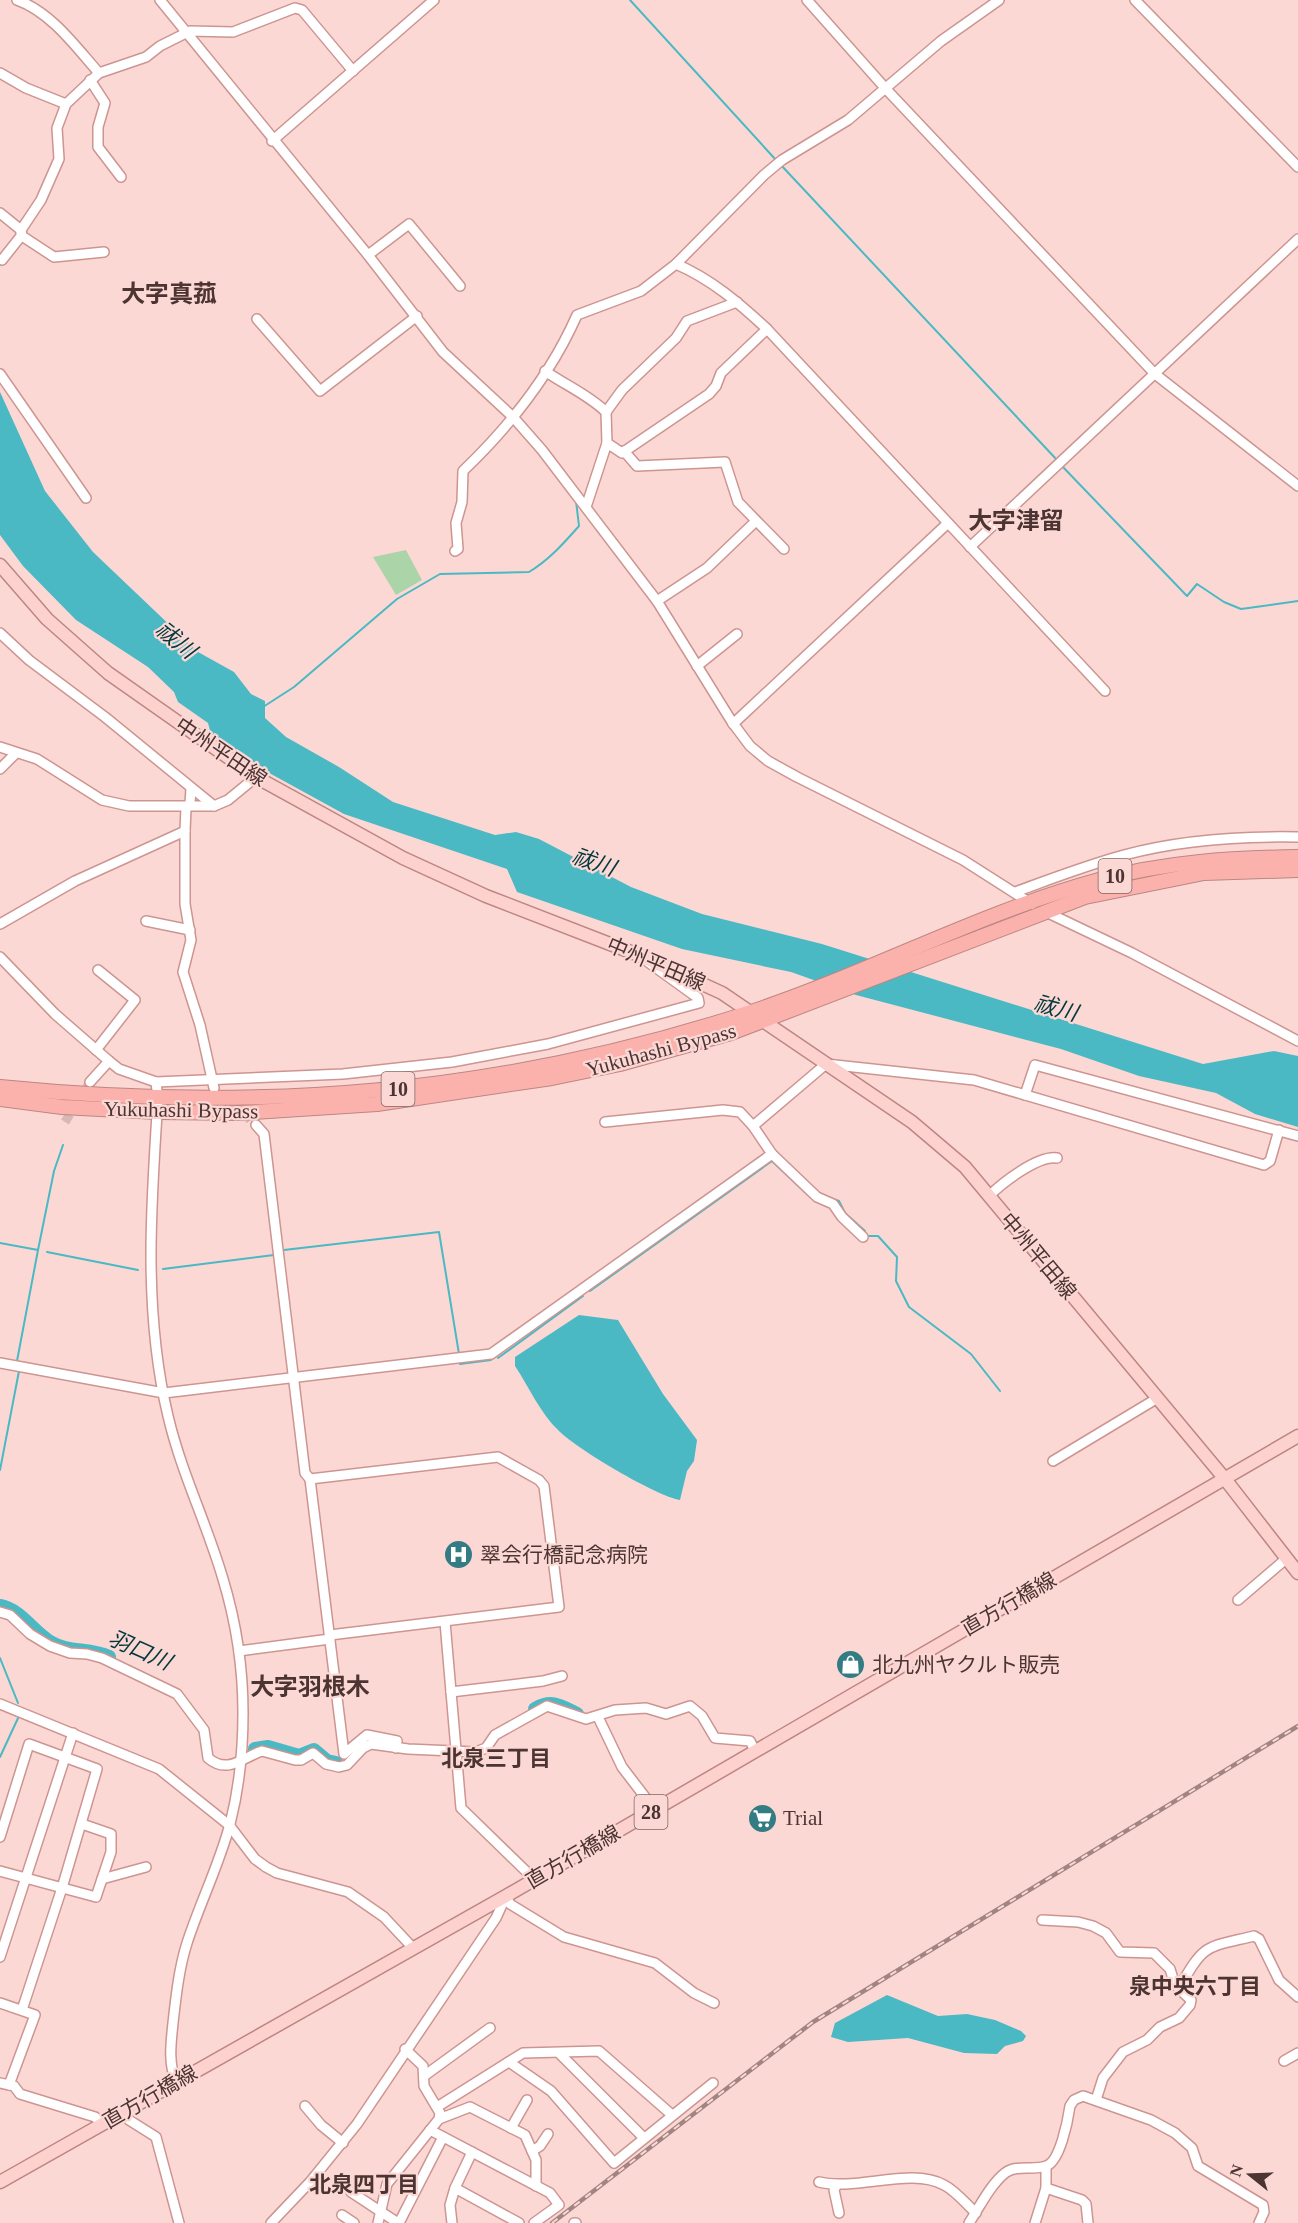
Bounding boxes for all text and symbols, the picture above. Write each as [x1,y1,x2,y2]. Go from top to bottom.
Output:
district label: 大字真菰 [121,281,217,307]
district label: 大字津留 [968,508,1064,534]
water label: 祓川 [151,616,203,665]
street label: 中州平田線 [171,713,271,791]
water label: 祓川 [569,843,621,882]
road number: 10 [1098,859,1132,893]
street label: 中州平田線 [603,932,709,996]
water label: 祓川 [1032,990,1082,1026]
street label: Yukuhashi Bypass [583,1018,739,1082]
road number: 10 [382,1072,414,1106]
street label: Yukuhashi Bypass [104,1097,258,1123]
street label: 中州平田線 [995,1208,1081,1304]
hospital icon: 翠会行橋記念病院 [443,1539,475,1571]
place label: 翠会行橋記念病院 [480,1543,648,1567]
street label: 直方行橋線 [958,1567,1060,1641]
water label: 羽口川 [105,1625,177,1676]
shop icon: 北九州ヤクルト販売 [835,1649,867,1681]
place label: 北九州ヤクルト販売 [872,1653,1060,1677]
district label: 大字羽根木 [250,1674,370,1700]
district label: 北泉三丁目 [441,1746,551,1771]
road number: 28 [634,1795,668,1829]
supermarket icon: Trial [746,1802,778,1834]
place label: Trial [783,1806,823,1830]
street label: 直方行橋線 [522,1820,624,1894]
district label: 泉中央六丁目 [1129,1974,1261,1999]
street label: 直方行橋線 [99,2060,201,2134]
north arrow [1220,2145,1280,2205]
text: N [1226,2162,1246,2179]
district label: 北泉四丁目 [309,2172,419,2197]

